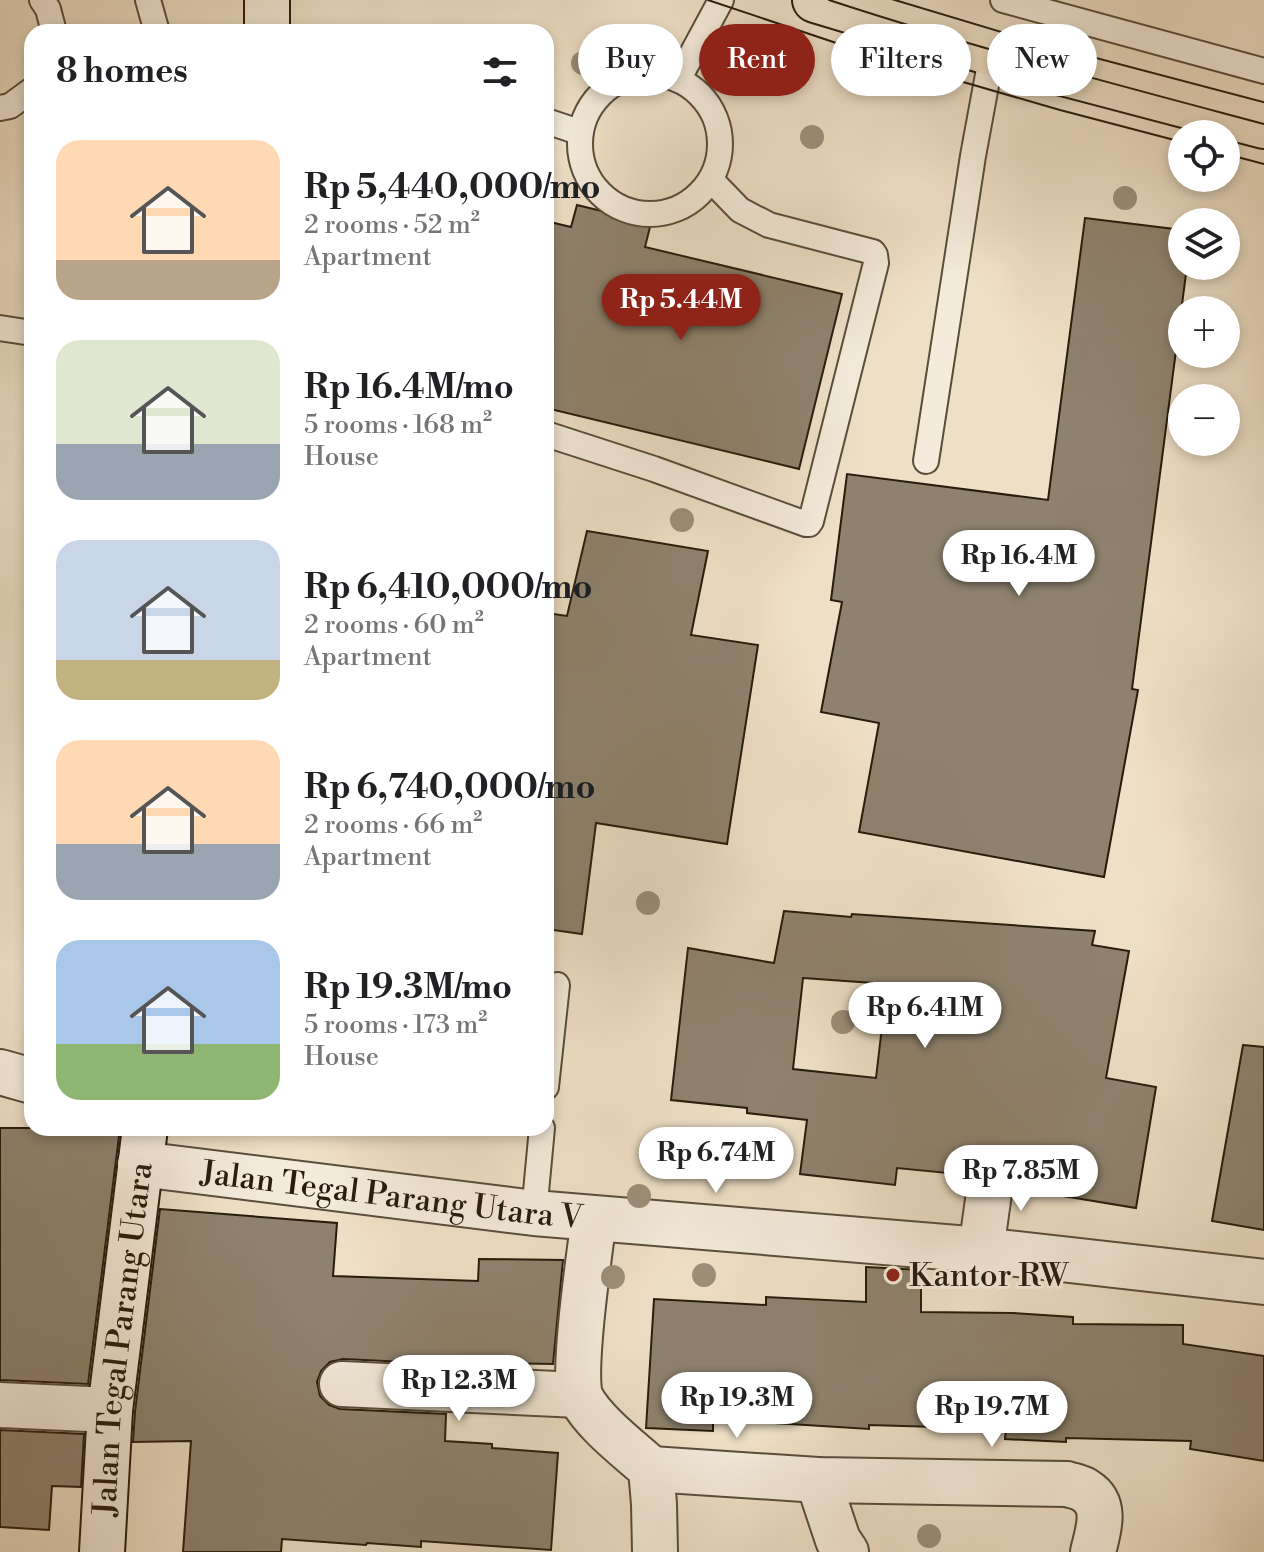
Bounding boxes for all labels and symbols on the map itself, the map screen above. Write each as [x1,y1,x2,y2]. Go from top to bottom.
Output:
pin: Rp 5.44M [598,274,764,342]
pin: Rp 16.4M [936,530,1102,598]
pin: Rp 6.41M [842,982,1008,1050]
pin: Rp 6.74M [633,1127,799,1195]
pin: Rp 7.85M [938,1145,1104,1213]
street label: Jalan Tegal Parang Utara V [198,1153,586,1238]
street label: Jalan Tegal Parang Utara [85,1159,162,1518]
place label: Kantor RW [909,1256,1069,1296]
marker: Kantor RW [884,1266,902,1284]
pin: Rp 12.3M [376,1355,542,1423]
pin: Rp 19.3M [654,1372,820,1440]
pin: Rp 19.7M [909,1381,1075,1449]

